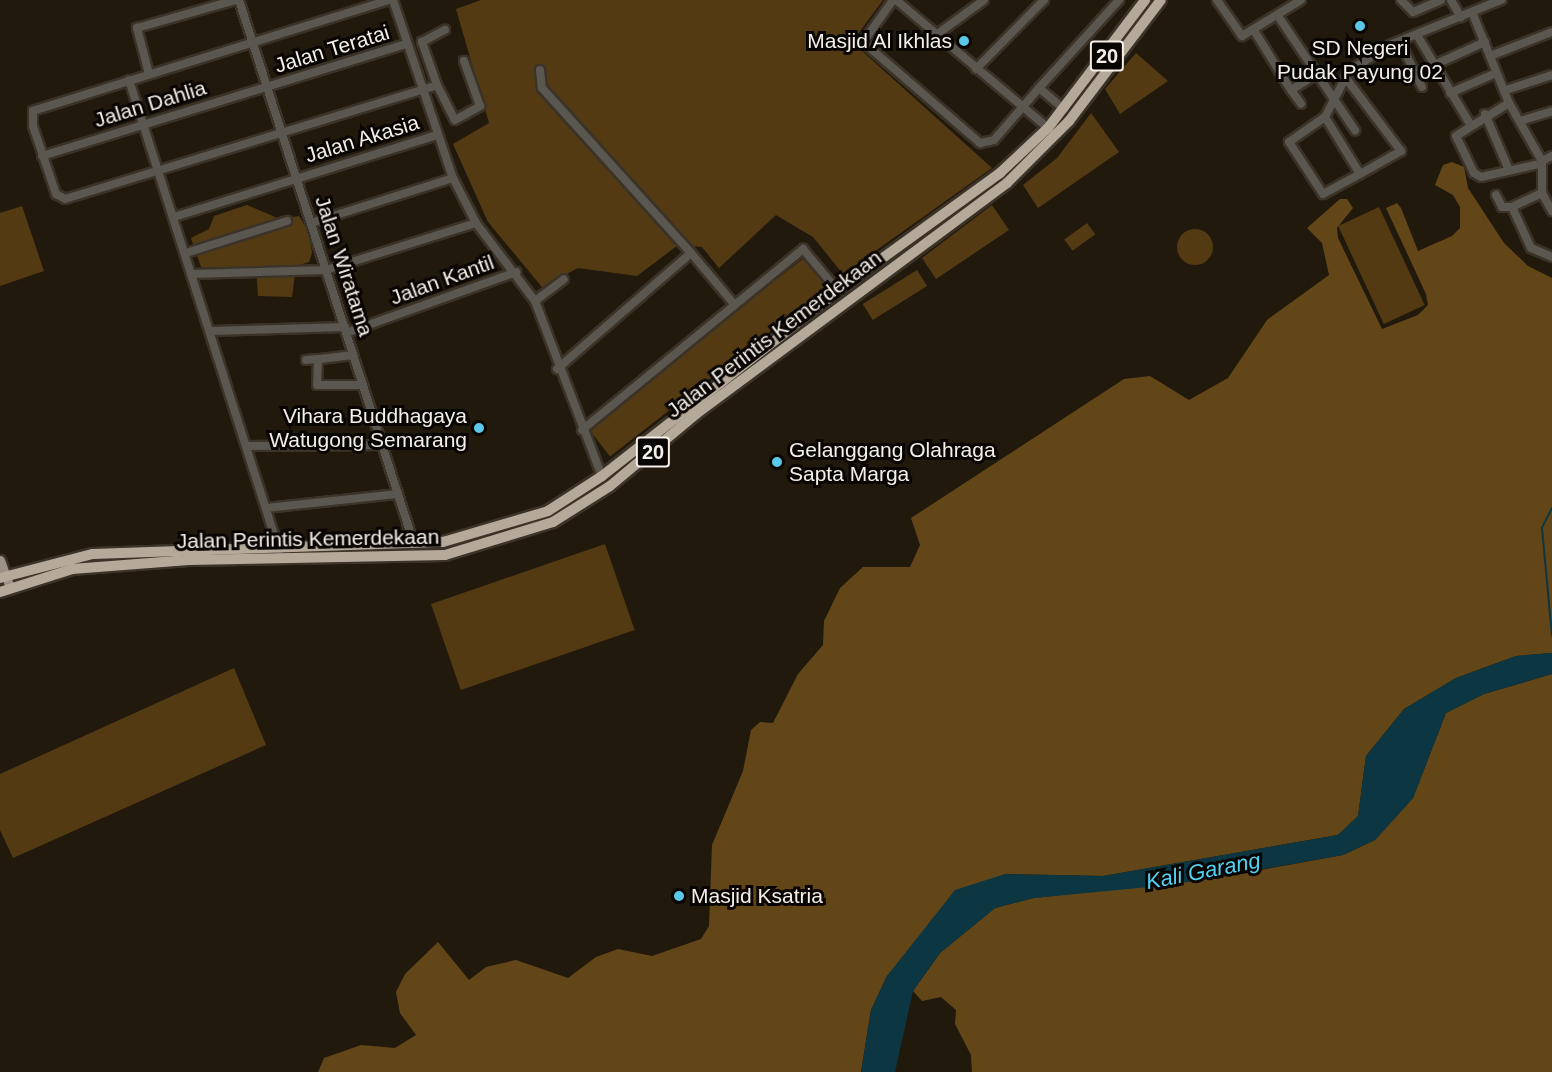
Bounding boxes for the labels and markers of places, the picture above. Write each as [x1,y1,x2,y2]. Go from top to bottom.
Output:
marker: SD Negeri Pudak Payung 02 [1353,19,1367,33]
place label: Masjid Al Ikhlas [806,28,952,54]
marker: Masjid Al Ikhlas [957,34,971,48]
place label: SD Negeri Pudak Payung 02 [1277,35,1443,85]
place label: Vihara Buddhagaya Watugong Semarang [269,403,467,453]
marker: Vihara Buddhagaya Watugong Semarang [472,421,486,435]
place label: Gelanggang Olahraga Sapta Marga [789,437,996,487]
marker: Gelanggang Olahraga Sapta Marga [770,455,784,469]
place label: Masjid Ksatria [691,883,823,909]
marker: Masjid Ksatria [672,889,686,903]

